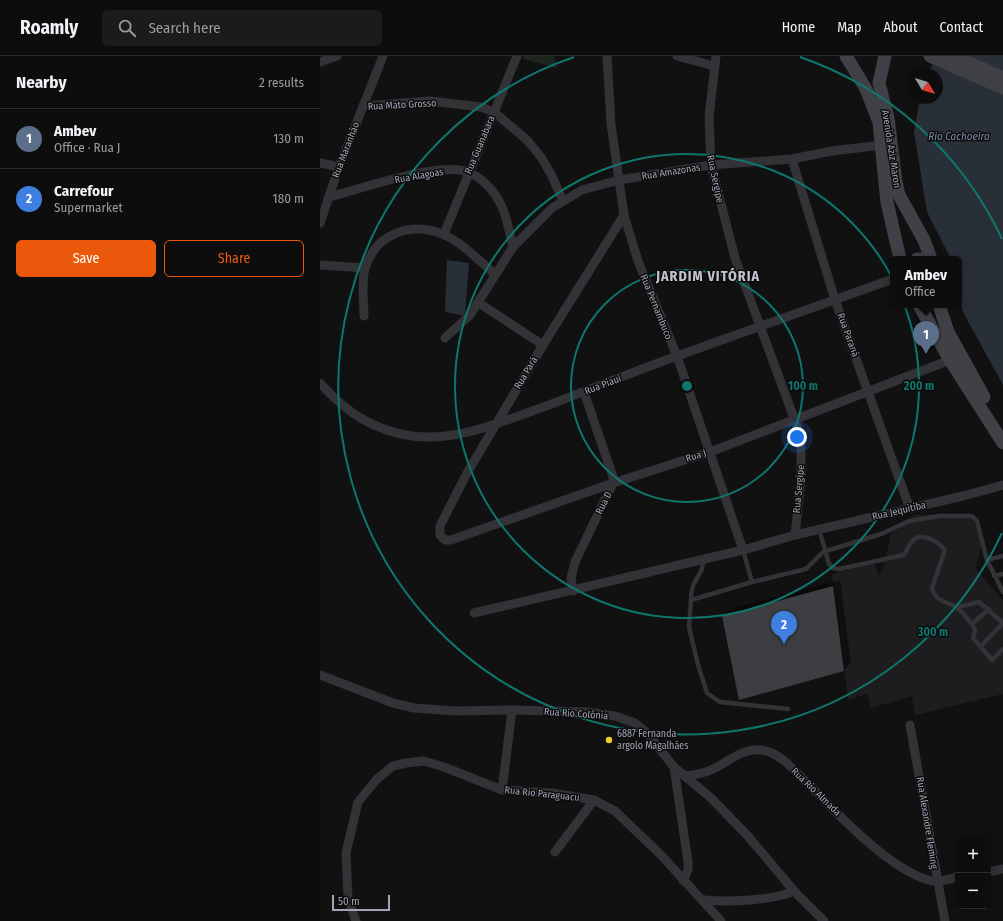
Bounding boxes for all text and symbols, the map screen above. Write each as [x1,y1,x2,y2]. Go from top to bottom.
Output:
search box [102,10,382,46]
text: Roamly [20,16,78,39]
icon: search [116,17,138,39]
text: Search here [148,19,221,37]
text: Home [782,19,815,36]
text: Map [837,19,861,36]
text: About [883,19,918,36]
text: Contact [940,19,983,36]
north arrow [907,68,943,104]
text: Nearby [16,72,67,93]
text: 2 results [259,75,304,90]
street label: Rua Mato Grosso [367,97,437,113]
street label: Avenida Aziz Maron [879,109,903,189]
street label: Rua Guanabara [462,114,498,176]
street label: Rua Maranhão [330,120,362,180]
text: Ambev [54,122,96,140]
water label: Rio Cachoeira [928,130,990,143]
text: 1 [26,131,32,146]
text: 130 m [273,131,304,146]
text: Office · Rua J [54,140,120,155]
street label: Rua Sergipe [704,154,726,204]
street label: Rua Amazonas [641,161,701,183]
street label: Rua Alagoas [394,166,444,186]
text: Carrefour [54,182,113,200]
text: 2 [26,191,32,206]
text: 180 m [273,191,304,206]
text: Supermarket [54,200,123,215]
button: Save [16,240,156,277]
button: Share [164,240,304,277]
popup [890,256,962,308]
text: Ambev [905,266,947,284]
district label: JARDIM VITÓRIA [655,267,760,285]
street label: Rua Pernambuco [638,273,674,341]
text: Office [905,284,936,299]
street label: Rua Paraná [835,311,862,359]
pin: 1 [913,321,939,354]
street label: Rua Pará [512,355,540,391]
street label: Rua Piauí [583,371,623,397]
centre of rings [680,379,694,393]
text: 100 m [788,379,818,393]
text: 200 m [903,379,934,393]
your location [787,427,807,447]
street label: Rua J [684,447,708,465]
street label: Rua Sergipe [791,464,807,514]
street label: Rua D [593,490,615,516]
street label: Rua Jequitiba [871,499,927,523]
pin: 2 [771,611,797,644]
text: 300 m [917,625,948,639]
street label: Rua Rio Colônia [544,706,609,722]
place label: 6887 Fernanda argolo Magalhães [617,728,689,752]
marker: 6887 Fernanda argolo Magalhães [604,735,614,745]
street label: Rua Rio Almada [789,765,843,819]
street label: Rua Alexandre Fleming [914,776,940,870]
street label: Rua Rio Paraguacu [504,784,580,804]
map controls [955,837,991,909]
button: + [955,837,991,873]
button: − [955,873,991,909]
scale bar [332,893,390,912]
text: 50 m [338,895,360,908]

